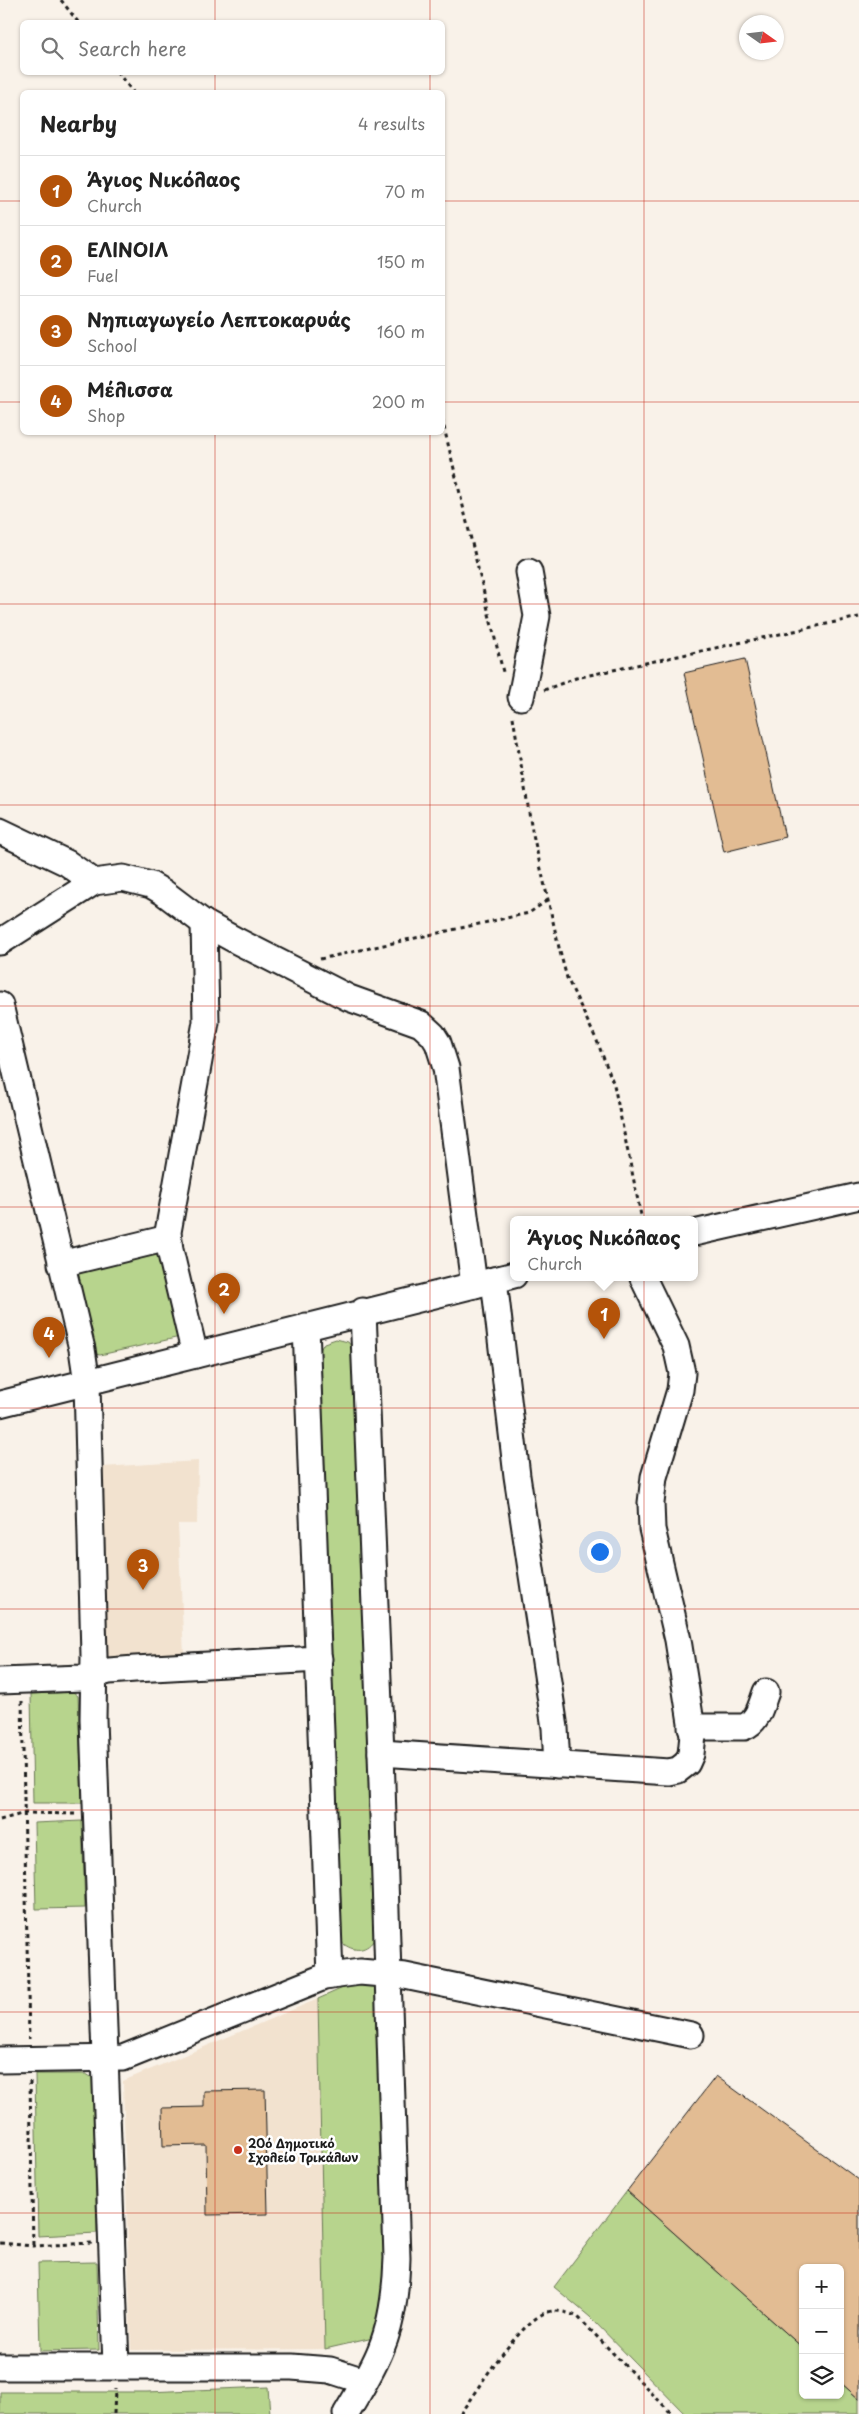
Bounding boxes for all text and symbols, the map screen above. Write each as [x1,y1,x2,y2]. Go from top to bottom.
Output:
north arrow [739,15,784,60]
search box [20,20,445,75]
icon: search [38,34,66,62]
text: Search here [78,34,187,62]
text: Nearby [40,107,117,139]
text: 4 results [358,111,425,135]
text: Άγιος Νικόλαος [87,165,240,193]
text: 1 [52,179,60,203]
text: 70 m [385,179,425,203]
text: Church [87,193,142,217]
text: ΕΛΙΝΟΙΛ [87,235,168,263]
text: 2 [50,249,62,273]
text: 150 m [377,249,425,273]
text: Fuel [87,263,118,287]
text: Νηπιαγωγείο Λεπτοκαρυάς [87,305,351,333]
text: 3 [51,319,61,343]
text: 160 m [377,319,425,343]
text: School [87,333,137,357]
text: Μέλισσα [87,375,173,403]
text: 4 [51,389,61,413]
text: 200 m [372,389,425,413]
text: Shop [87,403,125,427]
popup [510,1216,698,1281]
text: Άγιος Νικόλαος [527,1223,681,1251]
text: Church [527,1251,582,1275]
pin: 2 [208,1273,240,1314]
pin: 1 [588,1298,620,1339]
pin: 4 [33,1317,65,1358]
your location [587,1539,613,1565]
pin: 3 [127,1549,159,1590]
place label: 20ό Δημοτικό Σχολείο Τρικάλων [248,2134,359,2166]
marker: 20ό Δημοτικό Σχολείο Τρικάλων [232,2144,244,2156]
map controls [799,2264,844,2399]
button: + [799,2264,844,2309]
button: − [799,2309,844,2354]
button: layers [799,2354,844,2399]

